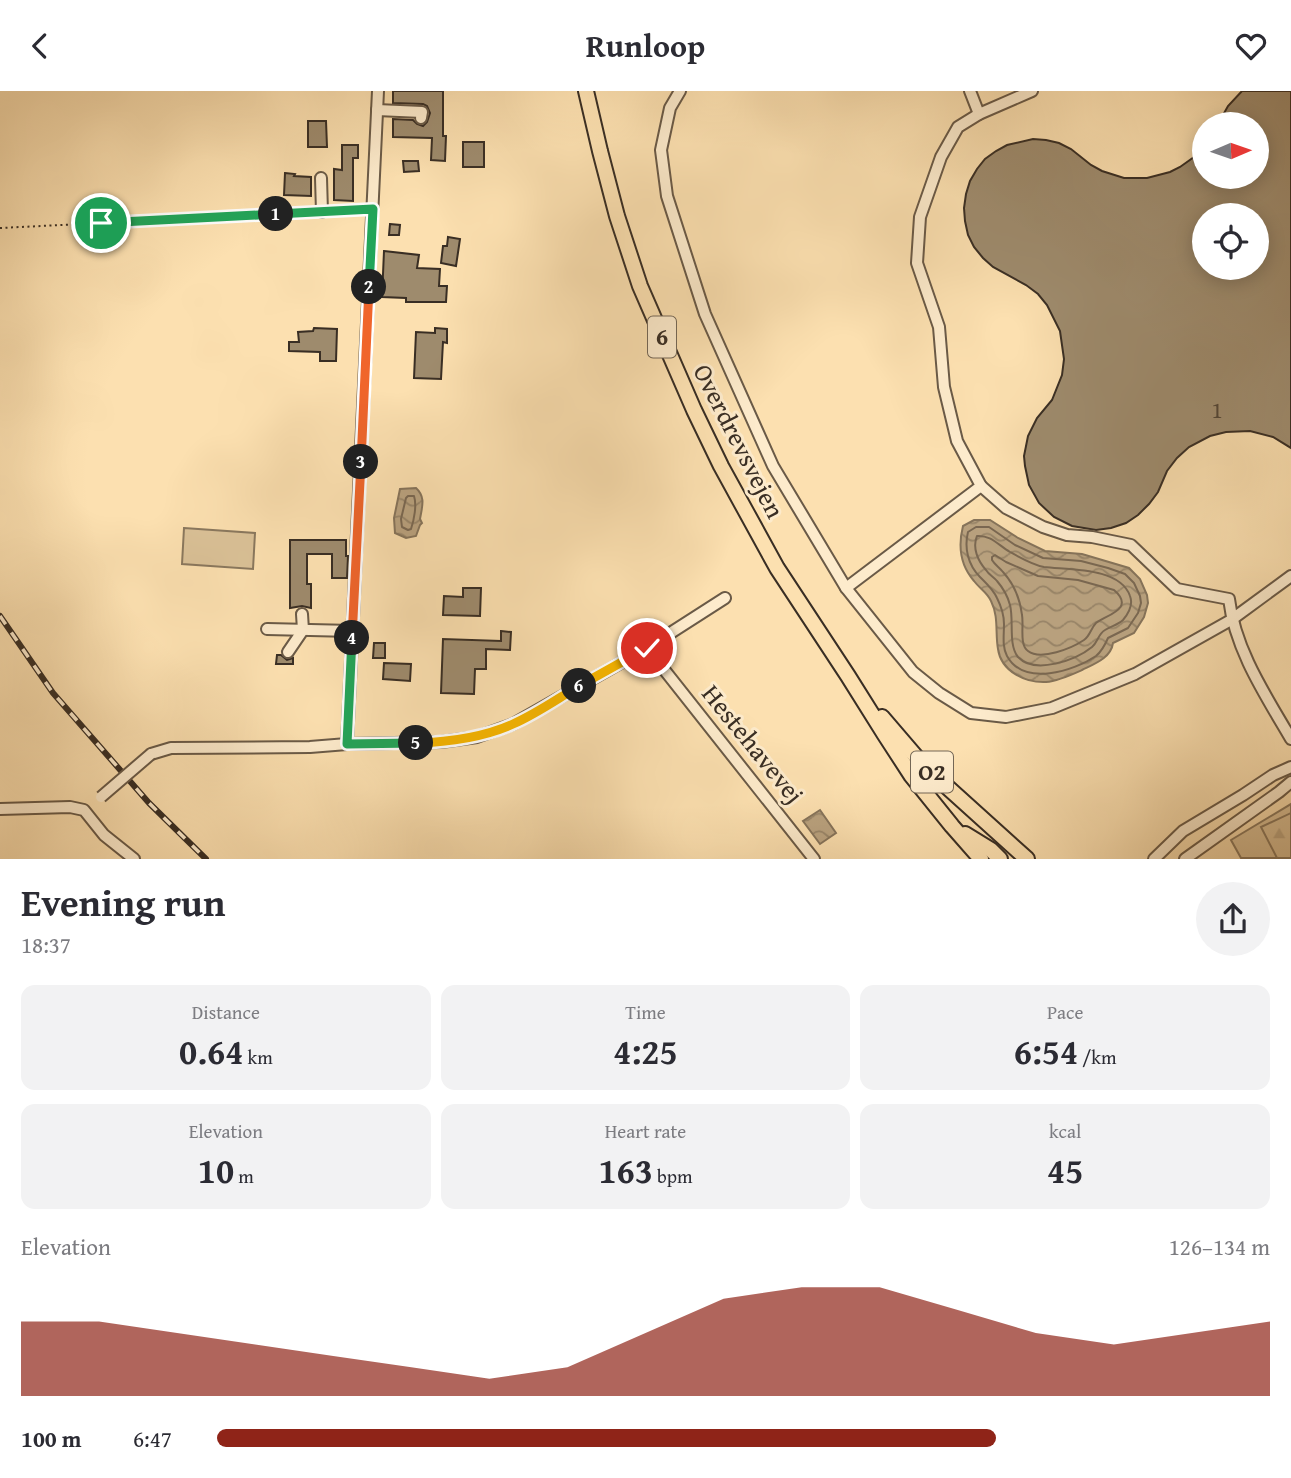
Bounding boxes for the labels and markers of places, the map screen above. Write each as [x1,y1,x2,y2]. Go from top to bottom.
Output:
pin [71,193,131,253]
pin: 1 [258,197,294,231]
pin: 2 [352,269,386,305]
pin: 3 [344,445,378,479]
pin [617,618,677,678]
pin: 4 [334,621,370,655]
pin: 6 [562,669,596,703]
pin: 5 [398,725,434,761]

